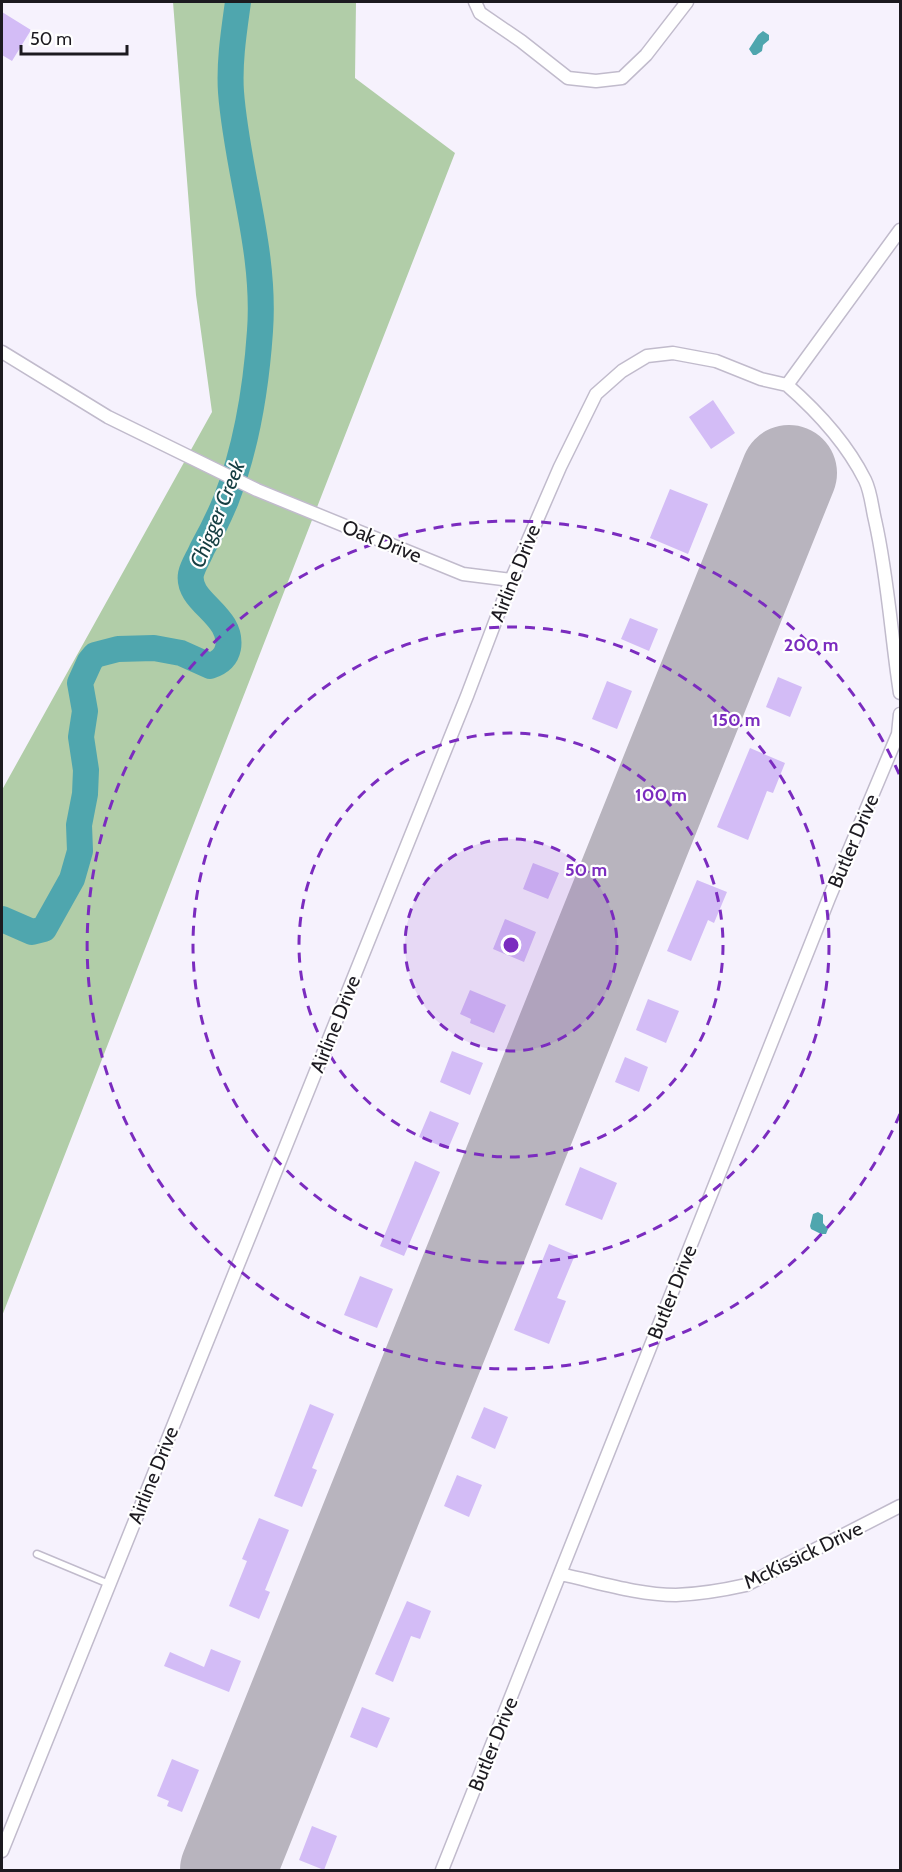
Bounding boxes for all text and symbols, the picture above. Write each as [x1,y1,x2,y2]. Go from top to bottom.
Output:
scale bar [21,18,128,56]
text: 50 m [30,28,72,50]
water label: Chigger Creek [184,456,250,571]
street label: Oak Drive [339,514,425,568]
street label: Airline Drive [485,521,545,625]
text: 200 m [784,634,838,656]
text: 150 m [712,709,760,731]
text: 100 m [635,784,687,806]
street label: Butler Drive [822,790,884,892]
text: 50 m [565,859,607,881]
centre of rings [501,935,521,955]
street label: Airline Drive [305,972,365,1076]
street label: Butler Drive [642,1241,702,1343]
street label: Airline Drive [123,1423,183,1527]
street label: McKissick Drive [740,1516,866,1594]
street label: Butler Drive [463,1693,523,1795]

